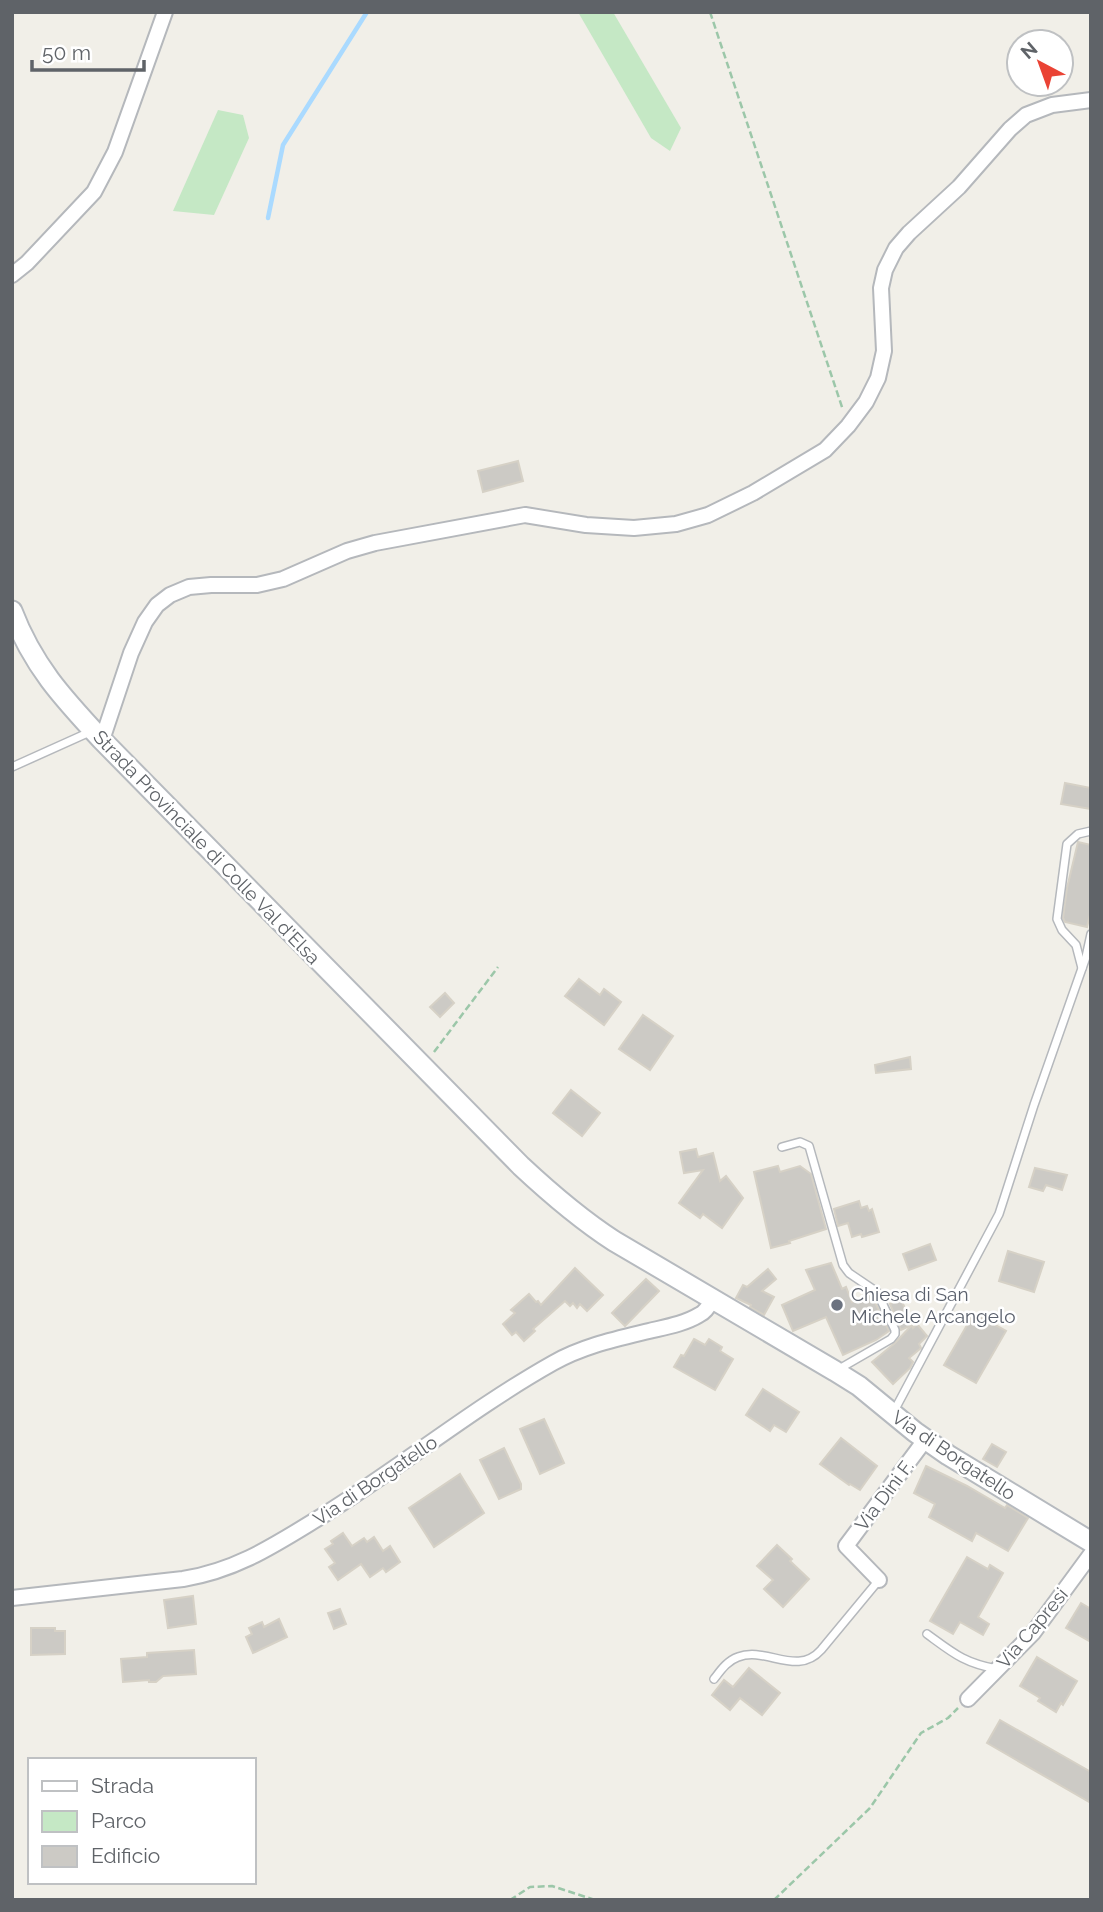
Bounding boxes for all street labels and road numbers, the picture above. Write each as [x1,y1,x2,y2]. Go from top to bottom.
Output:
street label: Strada Provinciale di Colle Val d'Elsa [89,725,325,969]
street label: Via di Borgatello [888,1405,1020,1505]
street label: Via di Borgatello [309,1430,441,1530]
street label: Via Dini F. [850,1455,918,1535]
street label: Via Capresi [992,1583,1072,1673]

